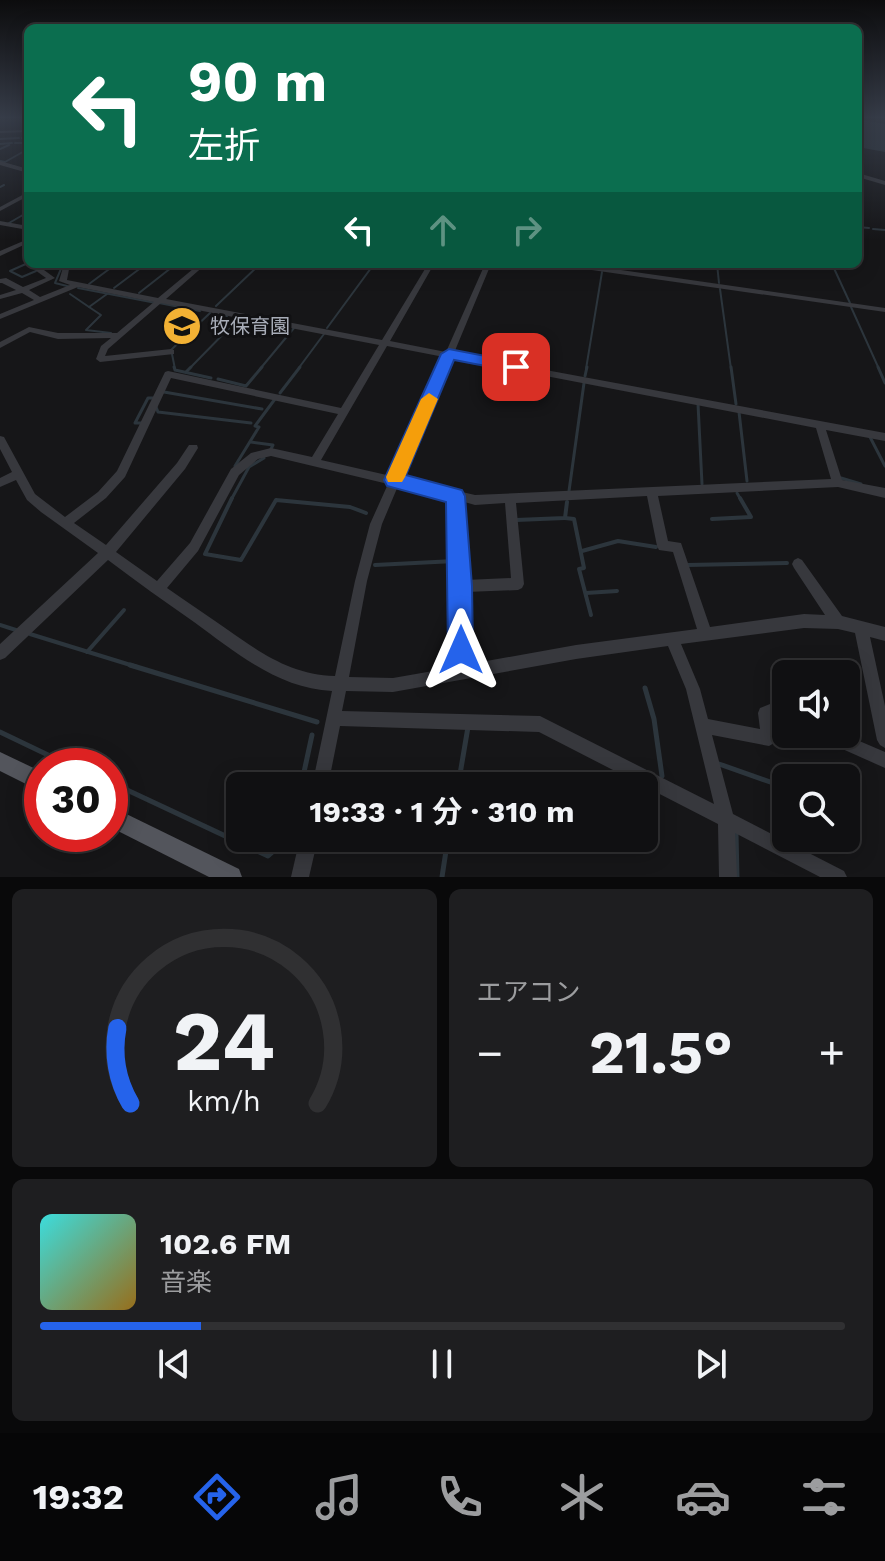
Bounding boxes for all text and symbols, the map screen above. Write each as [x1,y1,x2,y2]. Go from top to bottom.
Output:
text: 90 m [188,49,327,115]
icon: left [56,56,160,160]
text: 左折 [188,125,260,167]
icon: left [337,208,381,252]
icon: ahead [421,208,465,252]
icon: right [505,208,549,252]
school or university icon: 牧保育園 [161,305,203,347]
place label: 牧保育園 [210,314,290,338]
pin [482,333,550,401]
icon: arrive [494,345,538,389]
position arrow [419,608,503,692]
map controls [772,660,860,852]
button: sound [772,660,860,748]
speed limit sign: 30 [24,748,128,852]
button: search [772,764,860,852]
text: 19:33 · 1 分 · 310 m [310,794,574,829]
text: エアコン [477,977,581,1007]
text: 24 [173,993,275,1090]
text: 21.5° [589,1017,733,1088]
text: − [477,1027,503,1079]
text: + [818,1027,845,1079]
text: km/h [187,1084,261,1118]
text: 102.6 FM [160,1226,291,1261]
text: 音楽 [160,1267,212,1297]
icon: previous [152,1342,196,1386]
icon: pause [420,1342,464,1386]
icon: next [689,1342,733,1386]
icon: directions [189,1469,245,1525]
icon: music [311,1469,367,1525]
icon: phone [432,1469,488,1525]
icon: climate [554,1469,610,1525]
icon: car [675,1469,731,1525]
icon: filters [796,1469,852,1525]
text: 19:32 [33,1476,124,1518]

